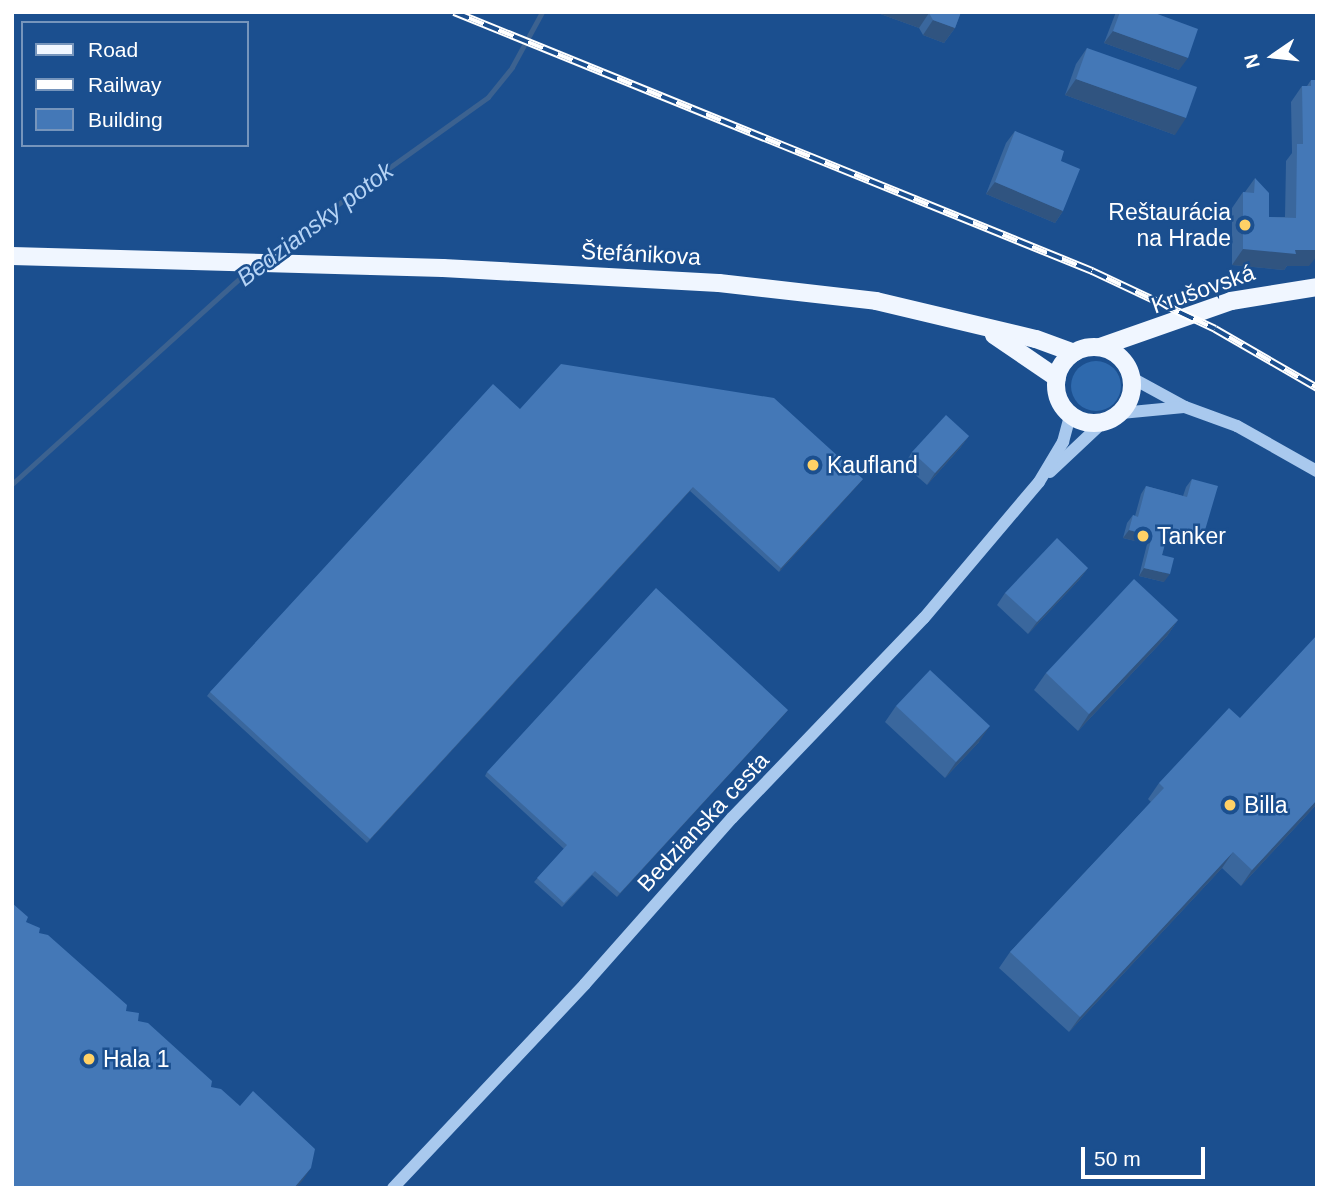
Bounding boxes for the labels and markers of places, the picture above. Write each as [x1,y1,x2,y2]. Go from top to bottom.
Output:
place label: Reštaurácia na Hrade [1108,198,1231,252]
marker: Reštaurácia na Hrade [1237,217,1253,233]
place label: Kaufland [827,451,918,479]
marker: Kaufland [805,457,821,473]
place label: Tanker [1157,522,1226,550]
marker: Tanker [1135,528,1151,544]
place label: Billa [1244,791,1287,819]
marker: Billa [1222,797,1238,813]
place label: Hala 1 [103,1045,169,1073]
marker: Hala 1 [81,1051,97,1067]

